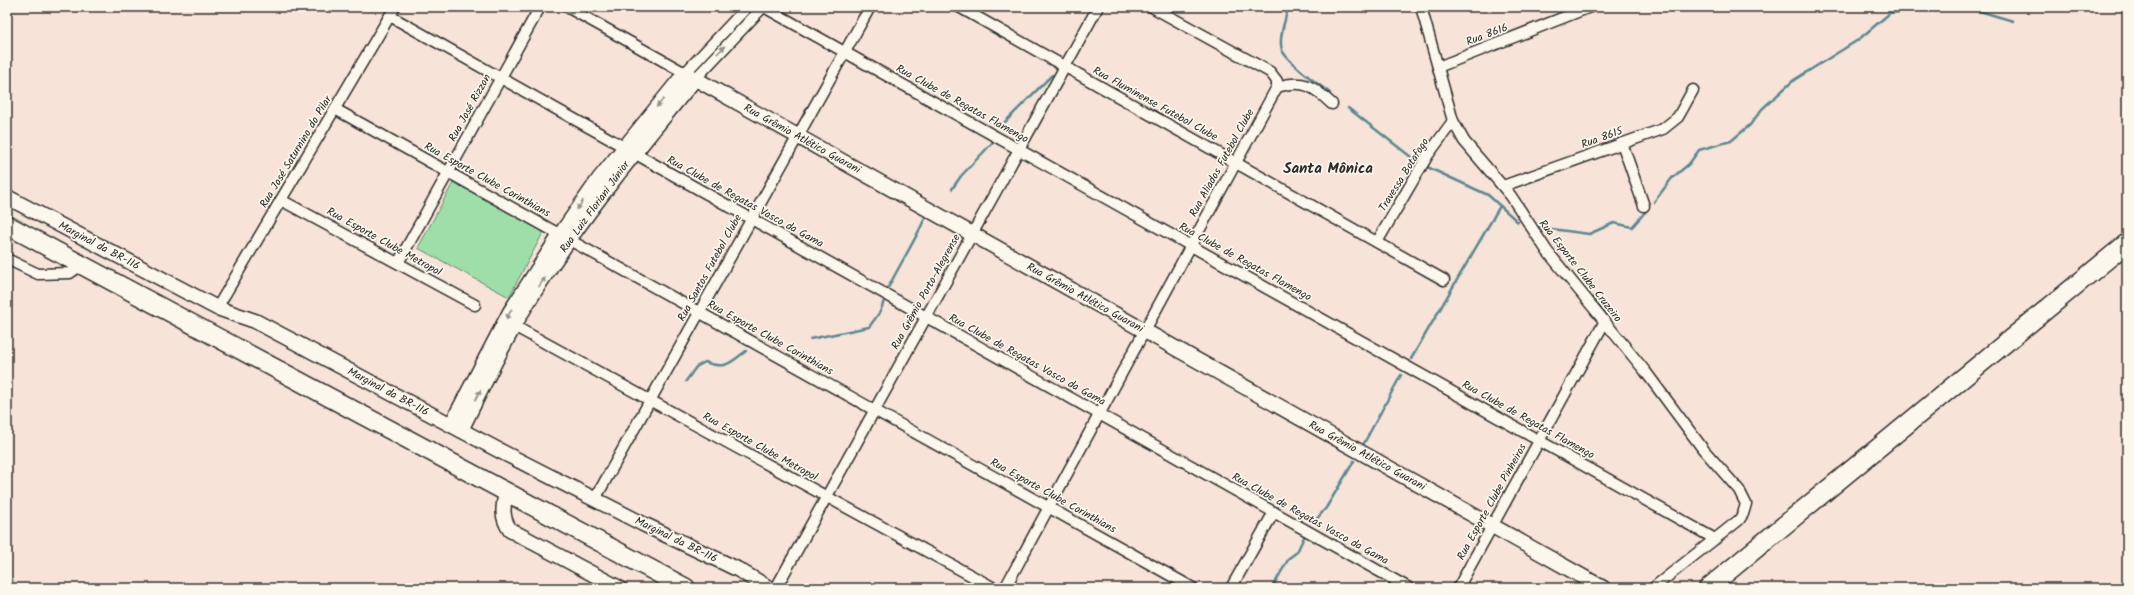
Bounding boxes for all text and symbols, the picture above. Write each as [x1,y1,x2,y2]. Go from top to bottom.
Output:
street label: Rua 8616 [1463,19,1511,51]
one-way arrow [716,45,726,55]
street label: Rua Clube de Regatas Flamengo [892,60,1032,148]
street label: Rua Fluminense Futebol Clube [1089,62,1221,146]
street label: Rua José Rizzon [444,71,496,145]
street label: Rua José Saturnino do Pilar [255,91,337,212]
one-way arrow [656,98,665,109]
street label: Rua Grêmio Atlético Guarani [740,99,864,179]
street label: Rua Aliados Futebol Clube [1185,105,1259,220]
street label: Rua 8615 [1579,122,1626,154]
street label: Travessa Botafogo [1374,135,1434,215]
street label: Rua Esporte Clube Corinthians [421,138,554,222]
street label: Rua Clube de Regatas Vasco da Gama [663,151,827,253]
street label: Rua Luiz Floriani Júnior [555,156,635,257]
district label: Santa Mônica [1283,157,1373,181]
one-way arrow [576,200,584,211]
street label: Rua Esporte Clube Metropol [323,203,445,281]
street label: Rua Santos Futebol Clube [673,211,747,325]
street label: Rua Esporte Clube Cruzeiro [1534,216,1626,326]
street label: Marginal da BR-116 [55,217,143,275]
street label: Rua Clube de Regatas Flamengo [1175,218,1315,306]
street label: Rua Grêmio Porto-Alegrense [887,231,965,353]
street label: Rua Grêmio Atlético Guarani [1023,258,1147,338]
one-way arrow [538,277,546,287]
street label: Rua Esporte Clube Corinthians [704,296,837,380]
one-way arrow [506,309,512,320]
street label: Rua Clube de Regatas Vasco da Gama [945,309,1109,411]
street label: Marginal da BR-116 [344,363,432,421]
street label: Rua Clube de Regatas Flamengo [1458,376,1598,464]
one-way arrow [475,390,482,401]
street label: Rua Esporte Clube Metropol [699,408,821,486]
street label: Rua Grêmio Atlético Guarani [1305,416,1429,496]
street label: Rua Esporte Clube Pinheiros [1452,440,1532,564]
street label: Rua Esporte Clube Corinthians [987,454,1120,538]
street label: Rua Clube de Regatas Vasco da Gama [1228,468,1392,570]
street label: Marginal da BR-116 [632,512,720,568]

